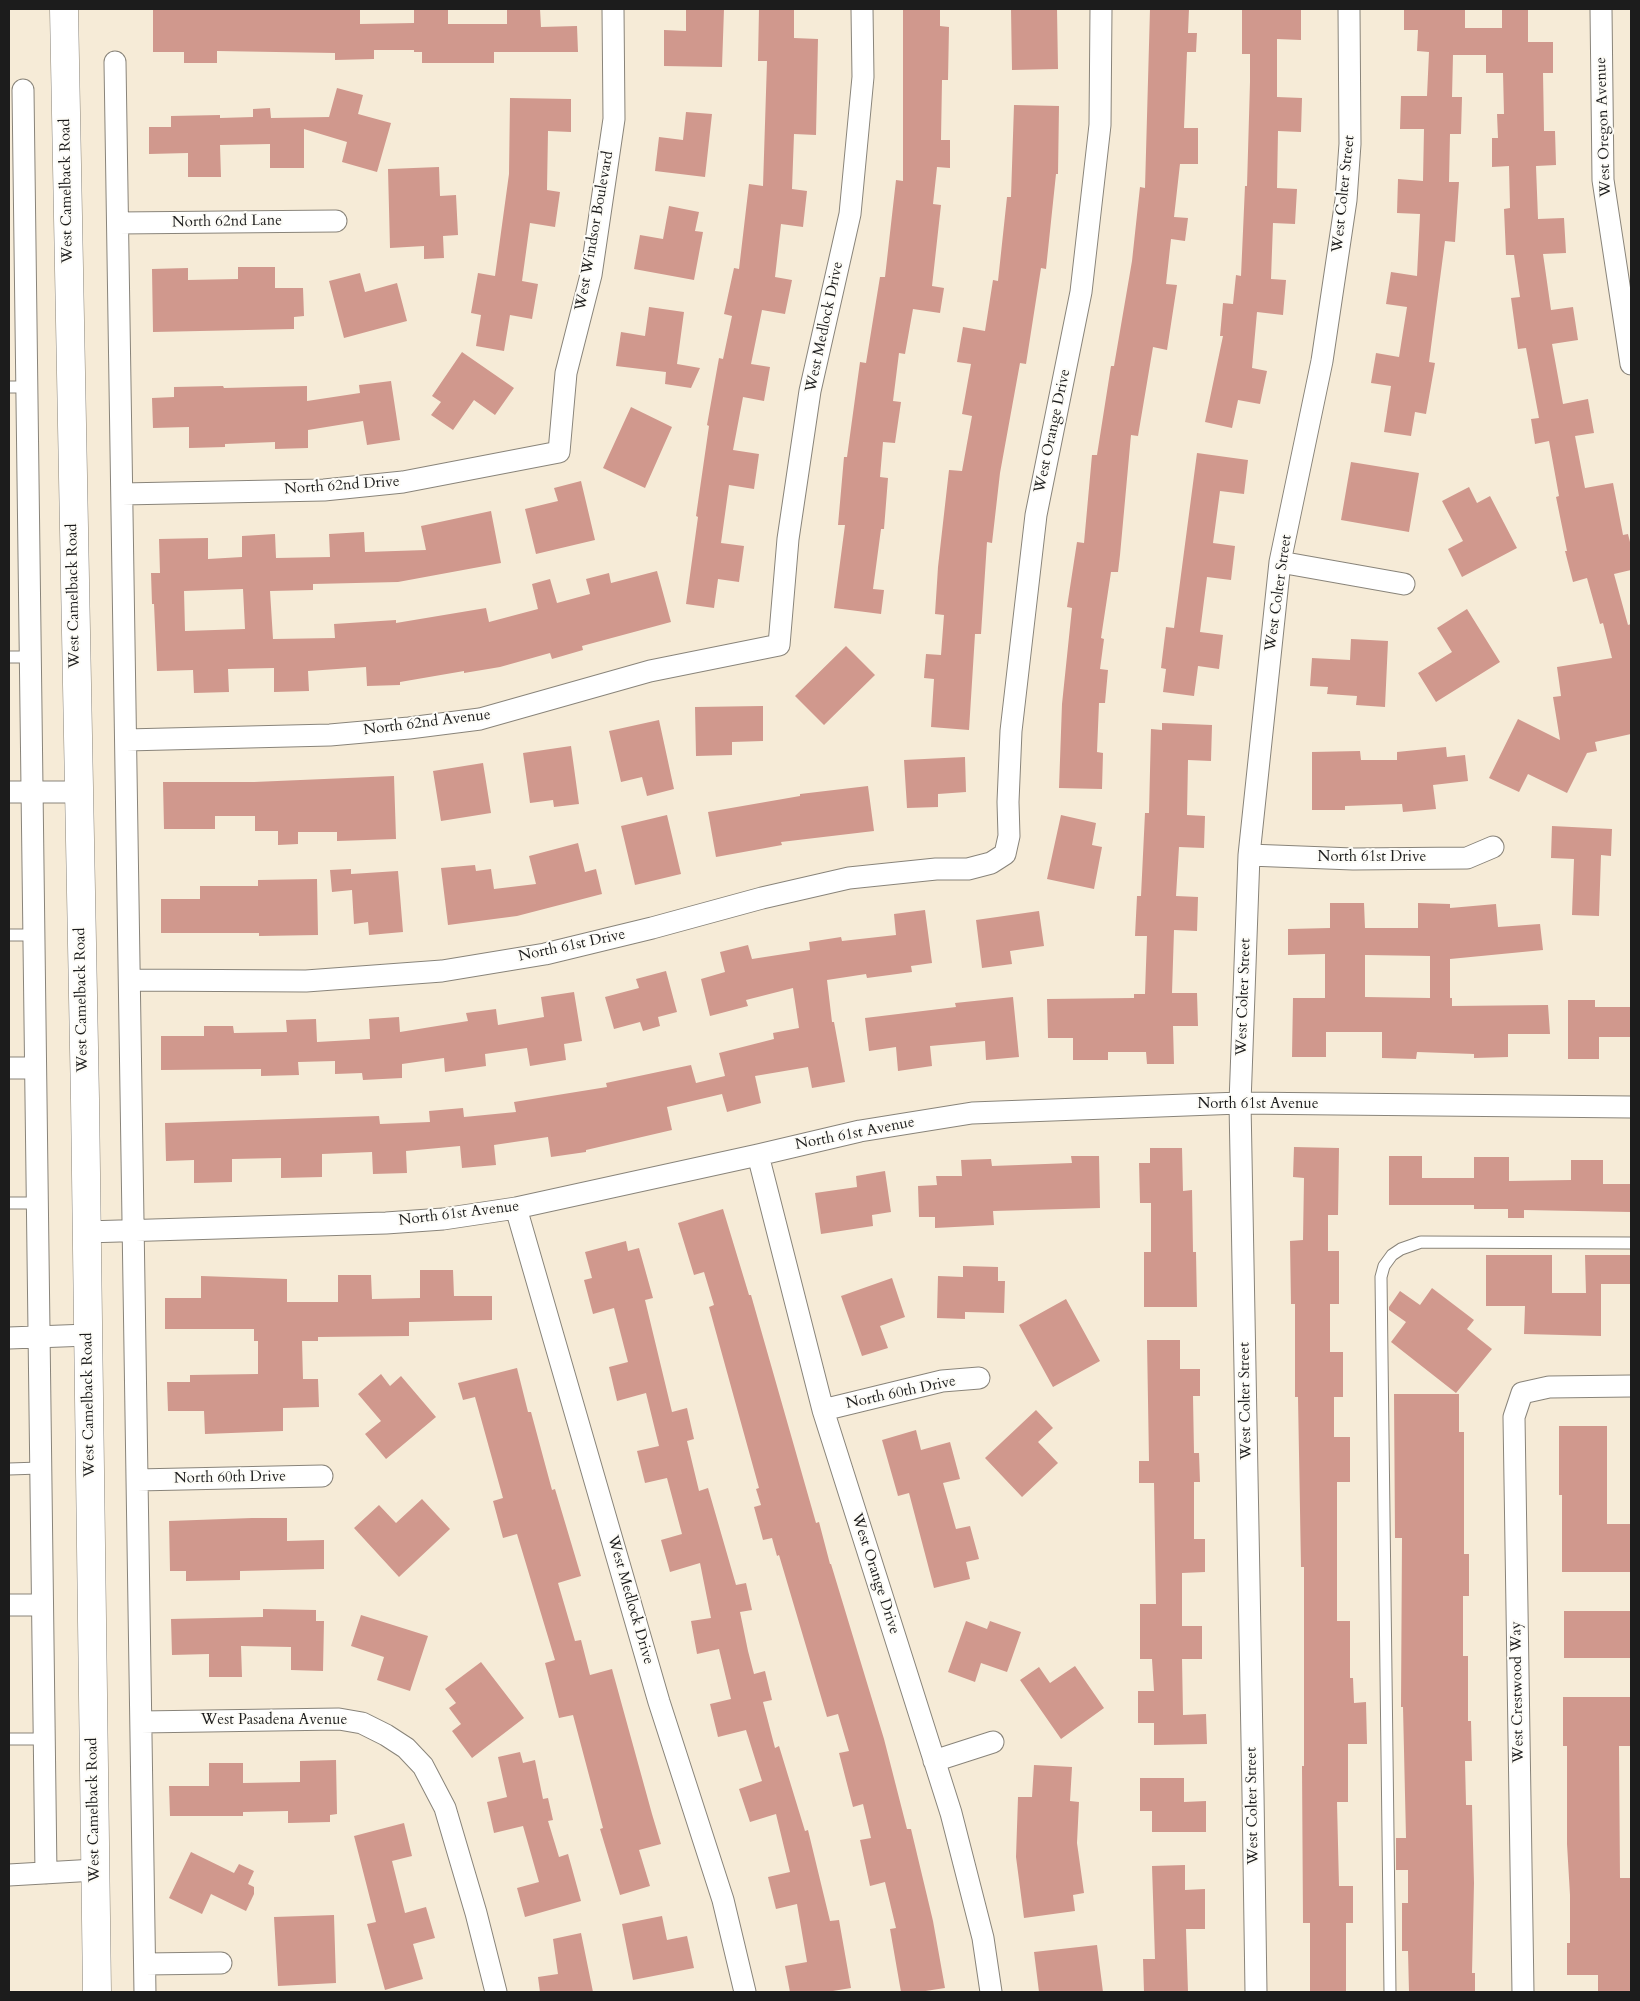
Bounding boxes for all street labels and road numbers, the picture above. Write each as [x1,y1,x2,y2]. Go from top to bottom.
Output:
street label: West Oregon Avenue [1593,57,1615,197]
street label: West Camelback Road [57,118,77,264]
street label: West Colter Street [1329,135,1359,253]
street label: West Windsor Boulevard [572,150,618,312]
street label: North 62nd Lane [172,212,282,232]
street label: West Medlock Drive [802,260,848,394]
street label: West Orange Drive [1031,367,1075,495]
street label: North 62nd Drive [284,473,400,499]
street label: West Camelback Road [64,523,84,669]
street label: West Colter Street [1262,533,1296,653]
street label: North 62nd Avenue [362,706,492,740]
street label: North 61st Drive [1318,849,1426,867]
street label: North 61st Drive [517,926,627,966]
street label: West Camelback Road [72,927,92,1073]
street label: West Colter Street [1233,938,1255,1056]
street label: North 61st Avenue [1197,1096,1319,1114]
street label: North 61st Avenue [794,1114,916,1154]
street label: North 61st Avenue [398,1198,520,1230]
street label: West Camelback Road [79,1332,99,1478]
street label: West Colter Street [1236,1342,1256,1460]
street label: North 60th Drive [844,1373,958,1413]
street label: North 60th Drive [174,1468,286,1488]
street label: West Orange Drive [847,1511,903,1637]
street label: West Medlock Drive [603,1534,657,1666]
street label: West Crestwood Way [1508,1621,1528,1763]
street label: West Pasadena Avenue [201,1712,347,1730]
street label: West Camelback Road [84,1737,104,1883]
street label: West Colter Street [1243,1747,1263,1865]

